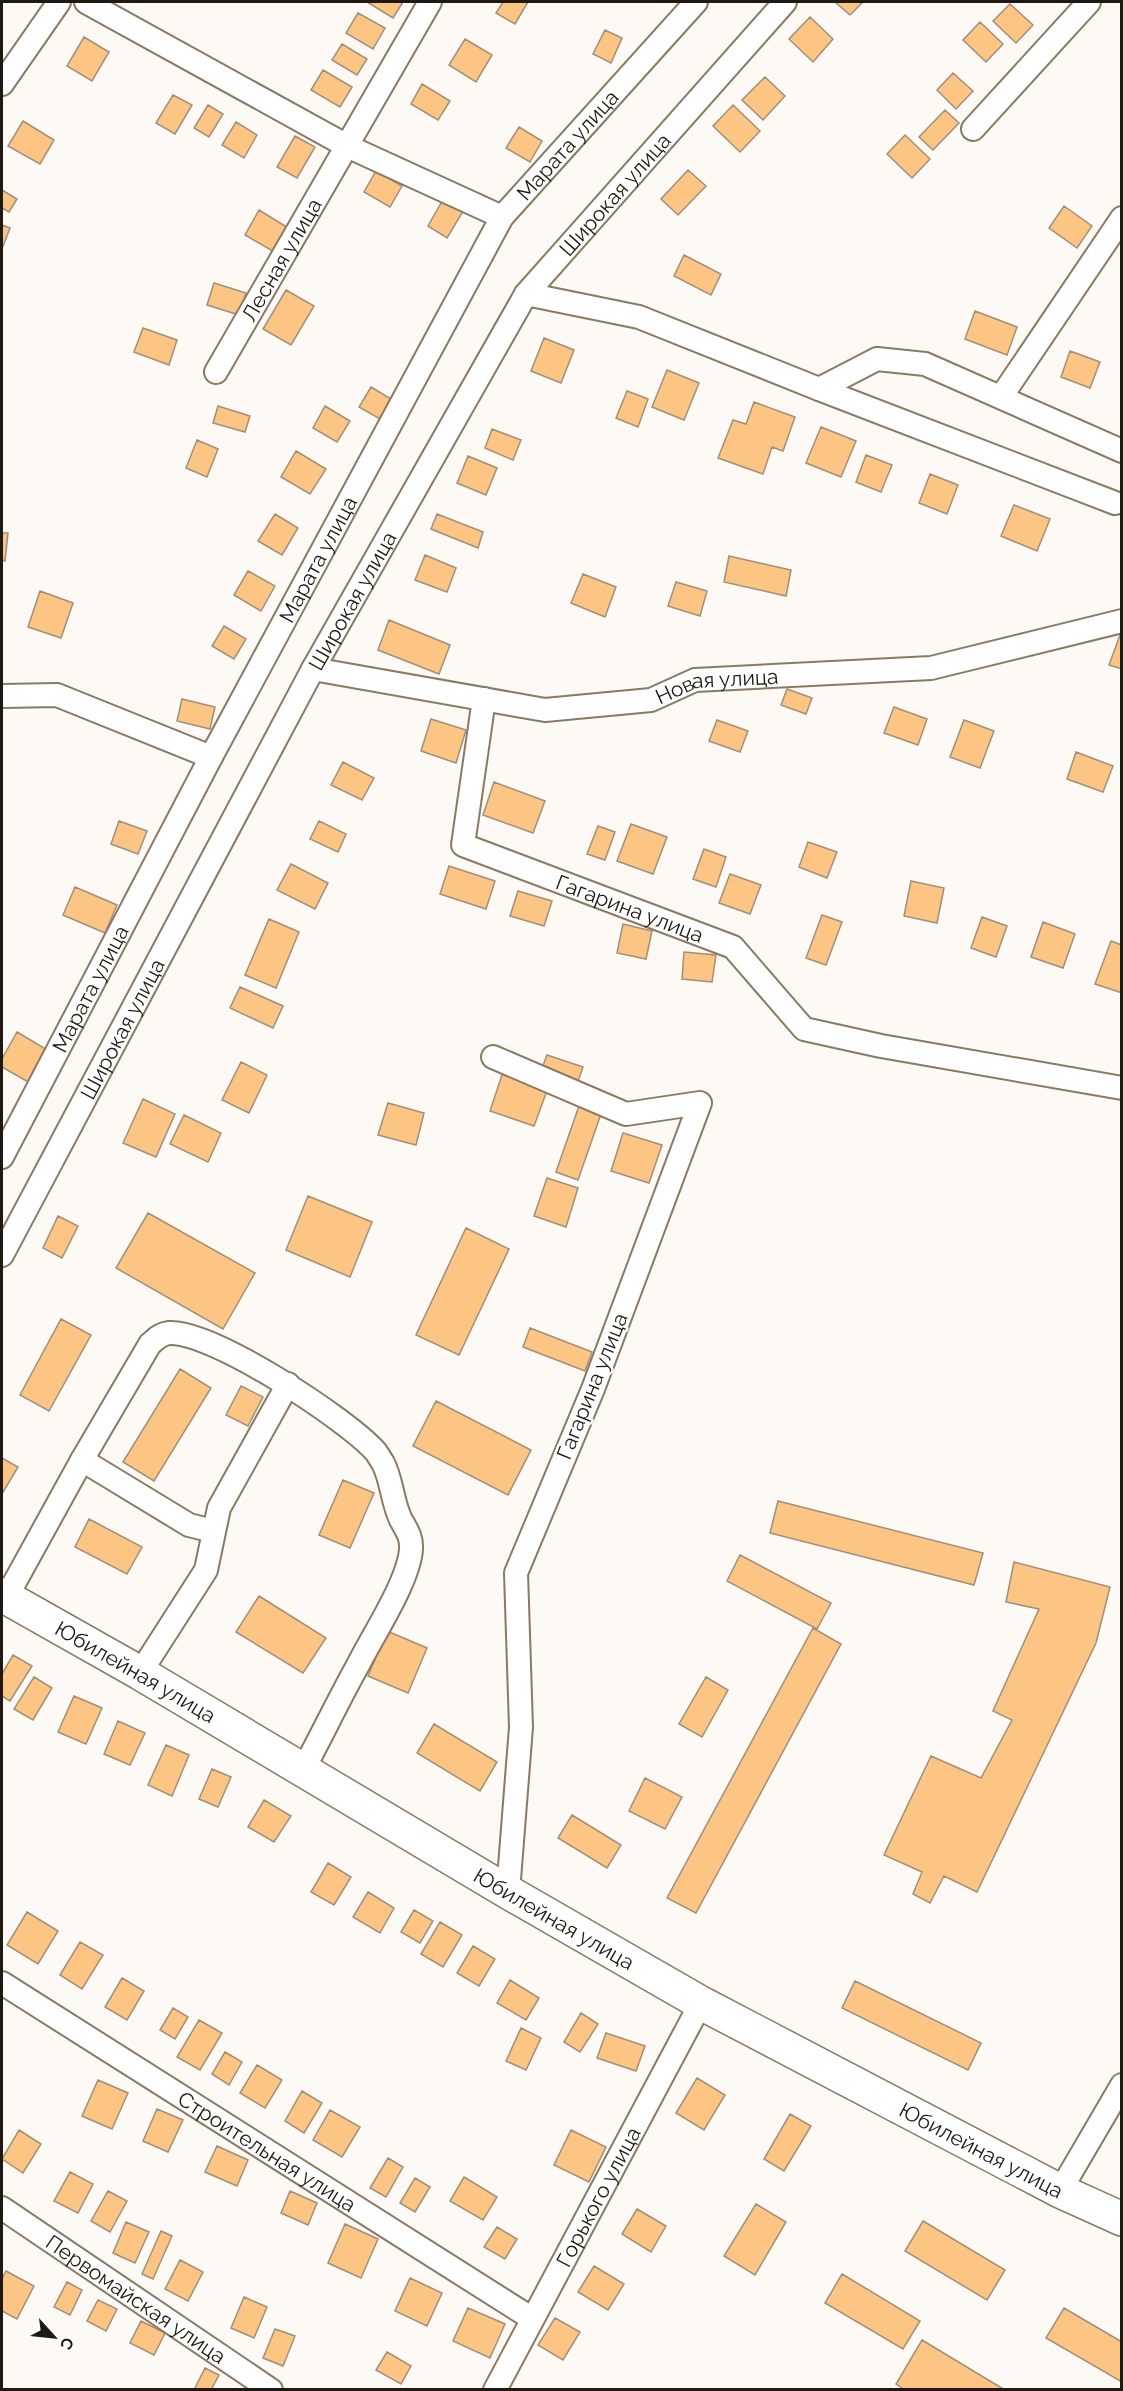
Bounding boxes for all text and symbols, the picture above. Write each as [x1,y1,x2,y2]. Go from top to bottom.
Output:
street label: Марата улица [511,85,623,205]
street label: Широкая улица [554,128,675,261]
street label: Лесная улица [236,193,326,325]
street label: Марата улица [273,492,362,627]
street label: Широкая улица [303,527,401,674]
street label: Новая улица [651,663,779,709]
street label: Гагарина улица [553,869,707,947]
street label: Марата улица [47,921,133,1056]
street label: Широкая улица [75,954,169,1103]
street label: Гагарина улица [551,1309,633,1463]
street label: Юбилейная улица [51,1615,220,1728]
street label: Юбилейная улица [469,1862,639,1975]
street label: Строительная улица [174,2085,361,2217]
street label: Юбилейная улица [895,2097,1068,2203]
street label: Горького улица [551,2123,645,2271]
street label: Первомайская улица [41,2229,231,2368]
north arrow [24,2307,84,2367]
text: С [56,2334,78,2353]

